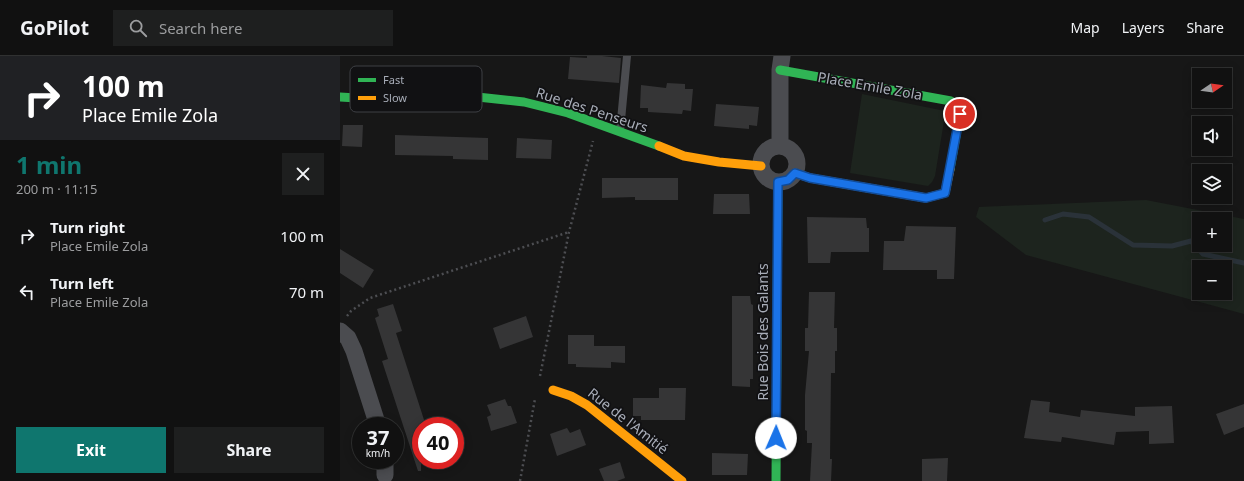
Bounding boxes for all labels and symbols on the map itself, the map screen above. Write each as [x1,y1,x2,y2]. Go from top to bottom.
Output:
legend [350,66,482,112]
street label: Place Emile Zola [816,67,924,104]
north arrow [1192,68,1232,108]
text: Fast [383,72,404,87]
street label: Rue des Penseurs [534,82,651,137]
text: Slow [383,90,407,105]
pin [943,97,977,131]
street label: Rue Bois des Galants [753,263,772,401]
street label: Rue de l'Amitié [584,383,672,458]
speed limit sign: 40 [412,417,464,469]
position arrow [755,417,797,459]

